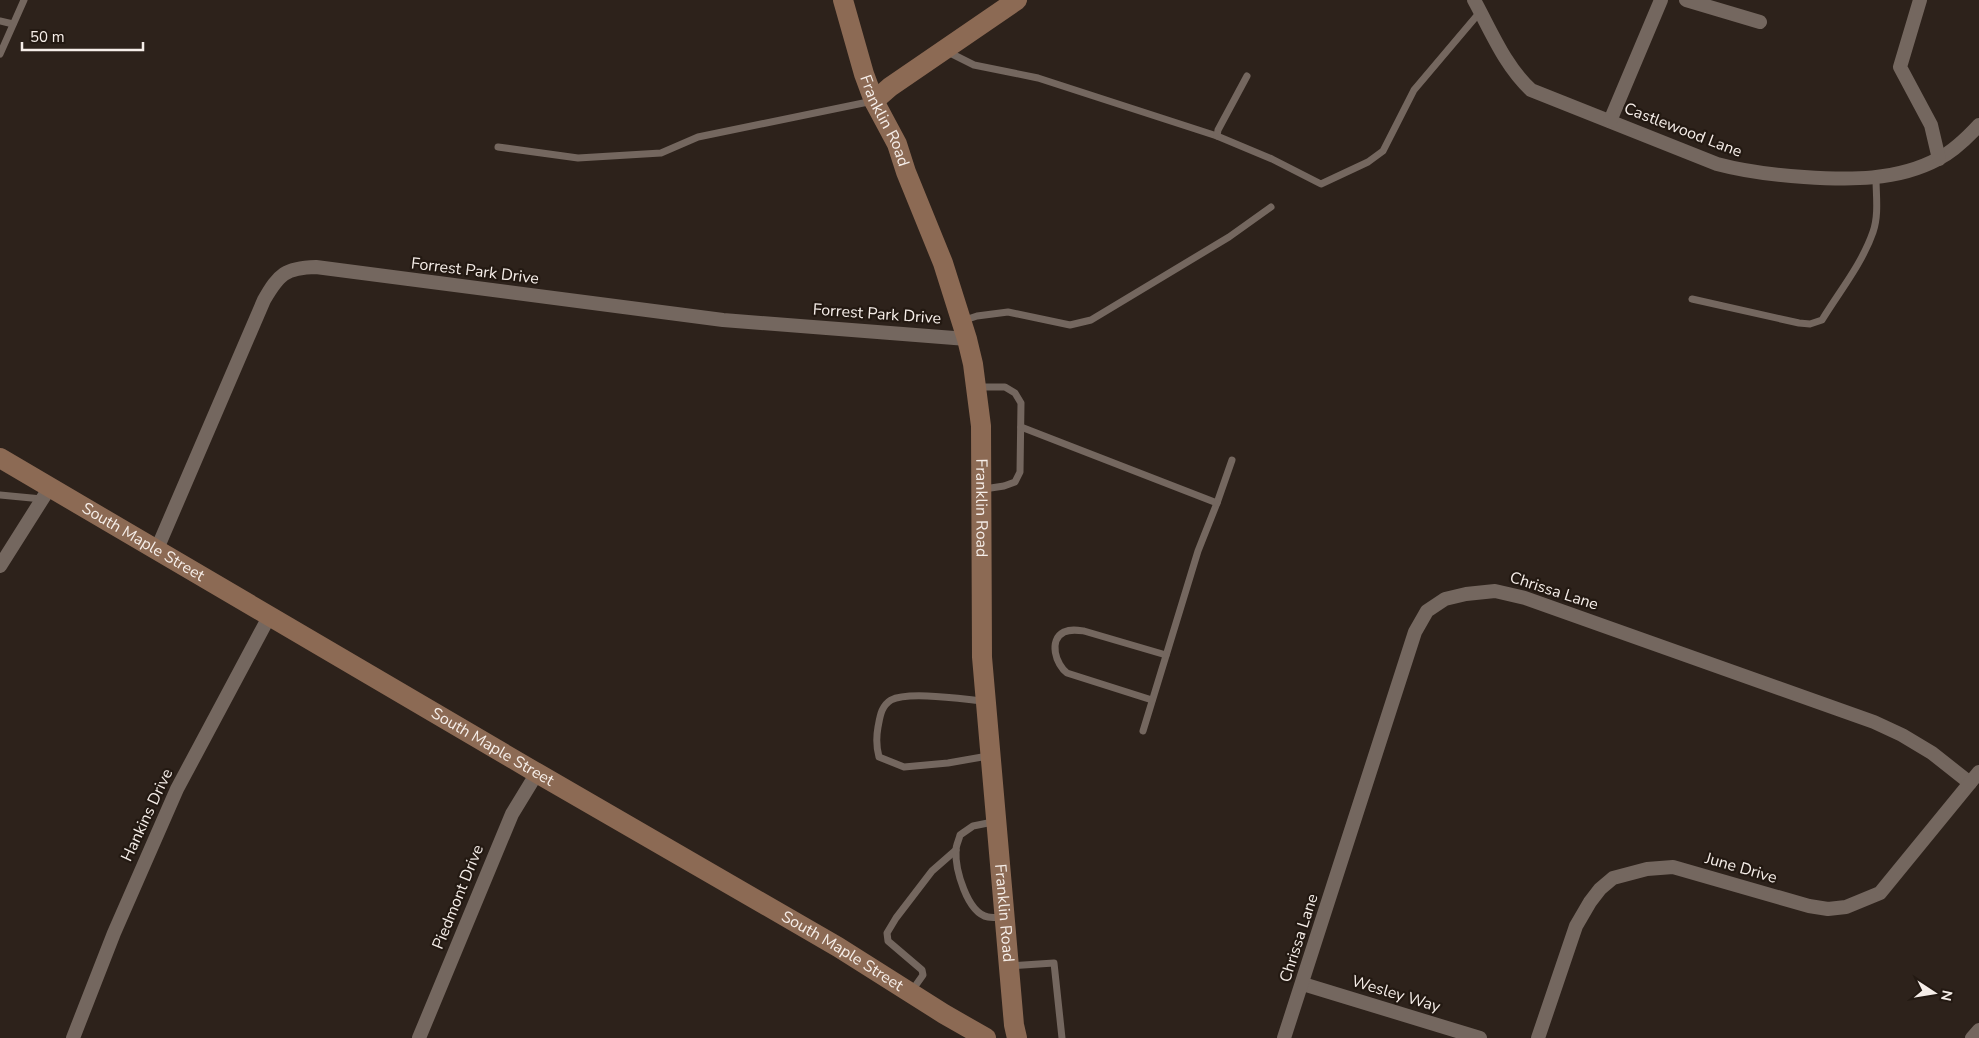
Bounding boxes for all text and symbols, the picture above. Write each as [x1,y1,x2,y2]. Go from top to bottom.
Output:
scale bar [22,20,144,52]
text: 50 m [30,27,65,47]
street label: Franklin Road [854,72,914,169]
street label: Castlewood Lane [1621,97,1745,163]
street label: Forrest Park Drive [410,252,540,290]
street label: Forrest Park Drive [812,299,942,329]
street label: Franklin Road [970,459,993,557]
street label: South Maple Street [78,497,209,587]
street label: Chrissa Lane [1507,566,1601,616]
street label: South Maple Street [427,702,558,792]
street label: Hankins Drive [116,765,178,865]
street label: Piedmont Drive [427,841,489,953]
street label: June Drive [1702,847,1780,889]
street label: Franklin Road [989,863,1019,963]
street label: Chrissa Lane [1274,891,1324,985]
street label: South Maple Street [777,906,908,997]
north arrow [1909,968,1959,1018]
street label: Wesley Way [1349,970,1444,1018]
text: N [1936,988,1957,1003]

